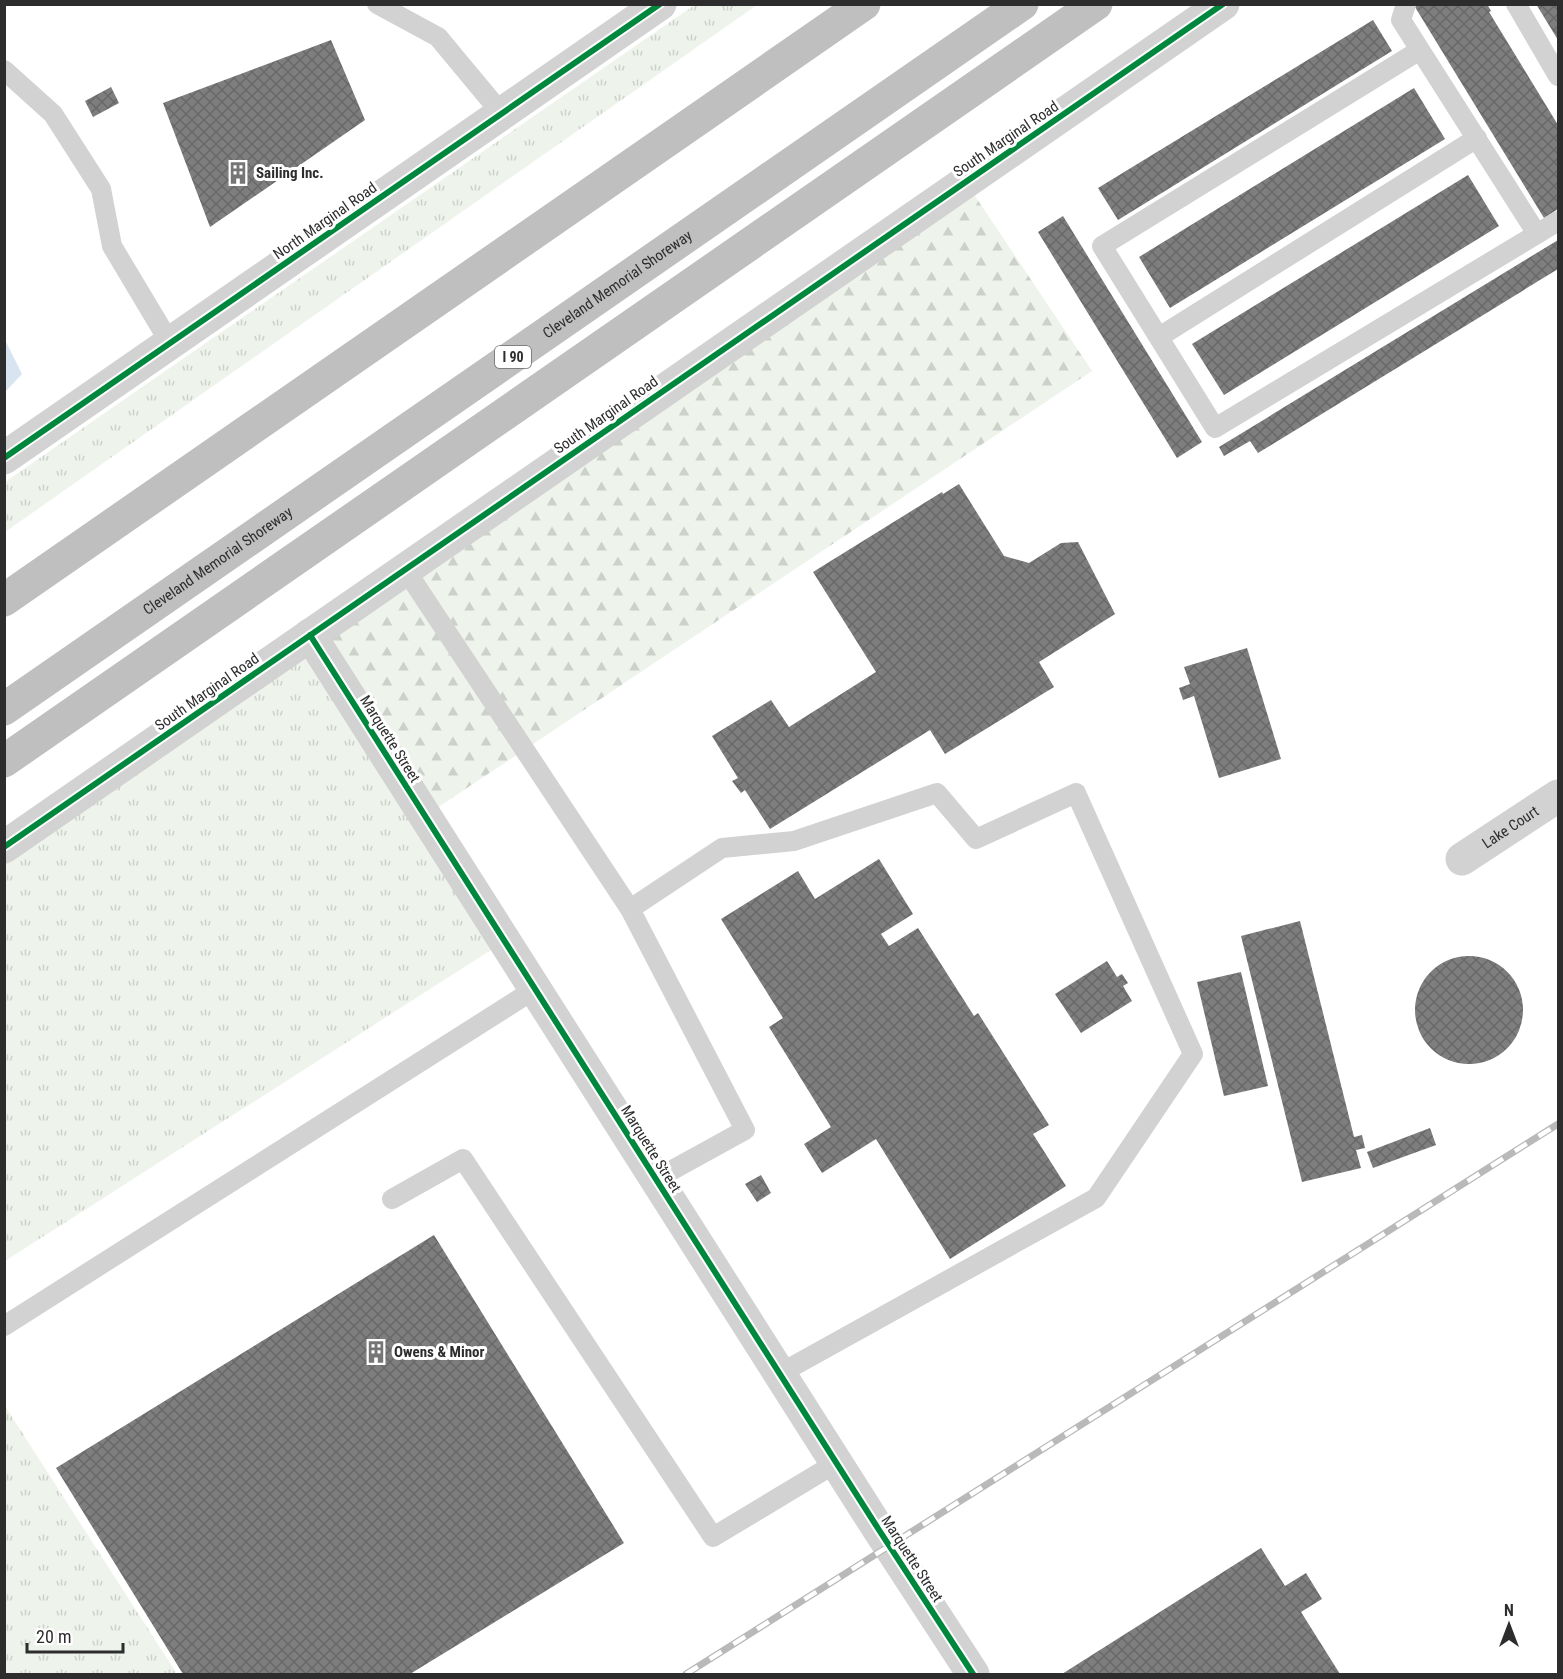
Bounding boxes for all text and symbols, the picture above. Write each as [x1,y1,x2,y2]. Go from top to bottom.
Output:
street label: South Marginal Road [950,97,1062,181]
building icon: Sailing Inc. [225,160,251,186]
place label: Sailing Inc. [256,164,324,182]
street label: North Marginal Road [270,179,380,263]
street label: Cleveland Memorial Shoreway [539,226,695,342]
road number: I 90 [495,346,531,368]
street label: South Marginal Road [550,372,662,458]
street label: Cleveland Memorial Shoreway [140,503,296,619]
street label: South Marginal Road [151,649,263,735]
street label: Marquette Street [356,692,424,786]
street label: Lake Court [1479,802,1542,852]
street label: Marquette Street [617,1102,685,1196]
building icon: Owens & Minor [363,1339,389,1365]
place label: Owens & Minor [394,1343,485,1361]
street label: Marquette Street [877,1512,947,1606]
north arrow [1479,1595,1539,1655]
text: N [1504,1601,1514,1620]
scale bar [27,1616,123,1654]
text: 20 m [36,1626,71,1647]

